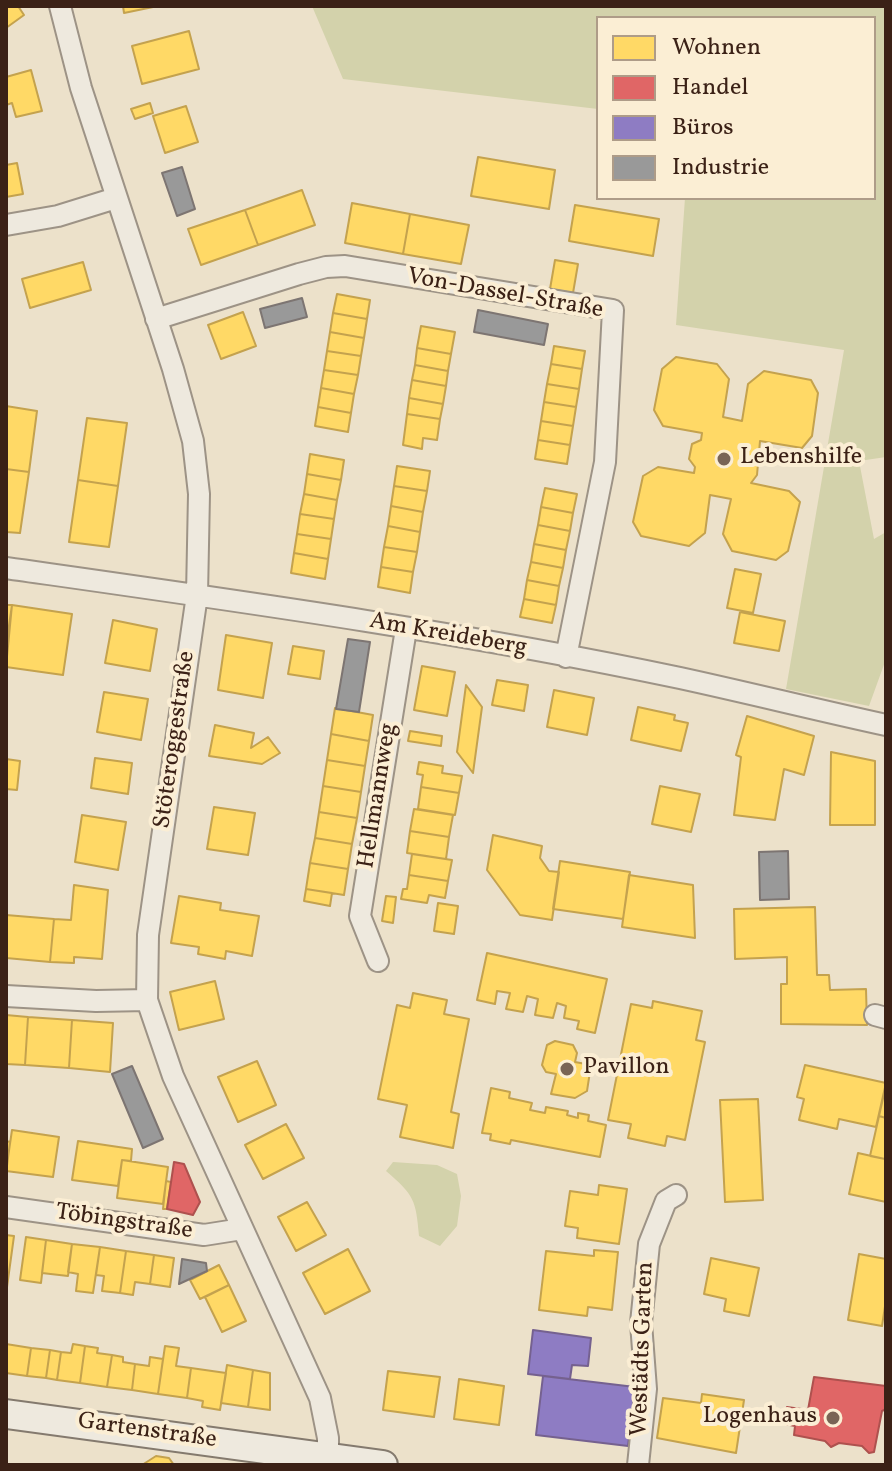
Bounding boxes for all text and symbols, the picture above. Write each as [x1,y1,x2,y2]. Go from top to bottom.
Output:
legend [596,16,876,200]
text: Wohnen [672,31,761,65]
text: Handel [672,71,748,105]
text: Büros [672,111,734,145]
text: Industrie [672,151,769,185]
street label: Von-Dassel-Straße [405,264,605,326]
place label: Lebenshilfe [740,445,862,473]
marker: Lebenshilfe [715,450,733,468]
street label: Am Kreideberg [367,608,529,664]
street label: Stöteroggestraße [149,649,203,831]
street label: Hellmannweg [353,721,405,871]
place label: Pavillon [583,1055,670,1083]
marker: Pavillon [558,1060,576,1078]
street label: Töbingstraße [54,1199,194,1247]
street label: Westädts Garten [627,1261,661,1437]
place label: Logenhaus [703,1404,817,1432]
street label: Gartenstraße [76,1408,218,1456]
marker: Logenhaus [824,1409,842,1427]

